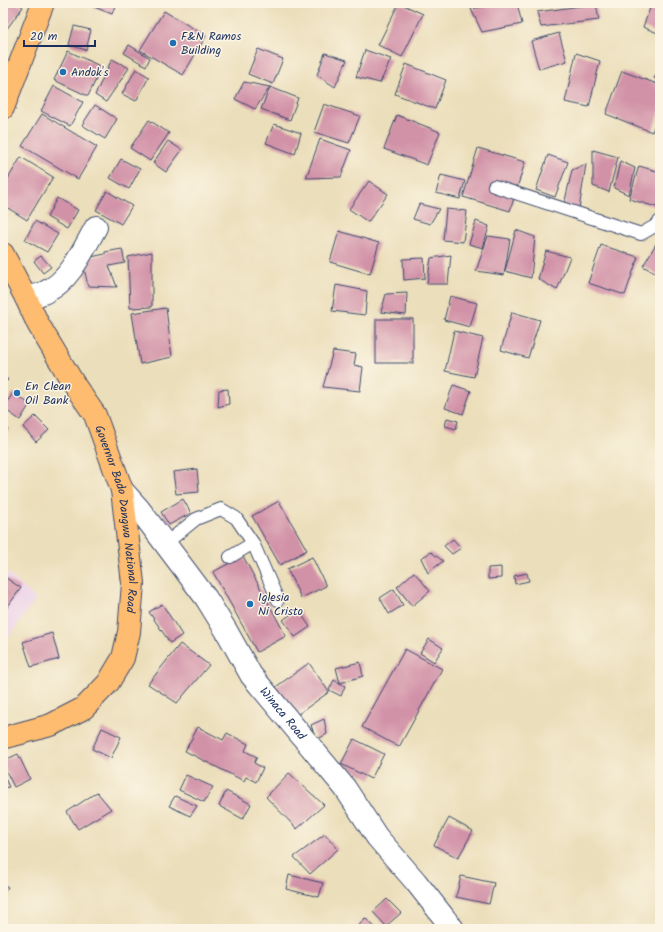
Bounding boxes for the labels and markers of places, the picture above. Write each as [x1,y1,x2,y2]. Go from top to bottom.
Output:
place label: F&N Ramos Building [181,27,241,60]
marker: F&N Ramos Building [168,38,178,48]
place label: Andok's [71,63,109,82]
marker: Andok's [58,67,68,77]
place label: En Clean Oil Bank [25,377,71,410]
marker: En Clean Oil Bank [12,388,22,398]
place label: Iglesia Ni Cristo [258,588,303,621]
marker: Iglesia Ni Cristo [245,599,255,609]

